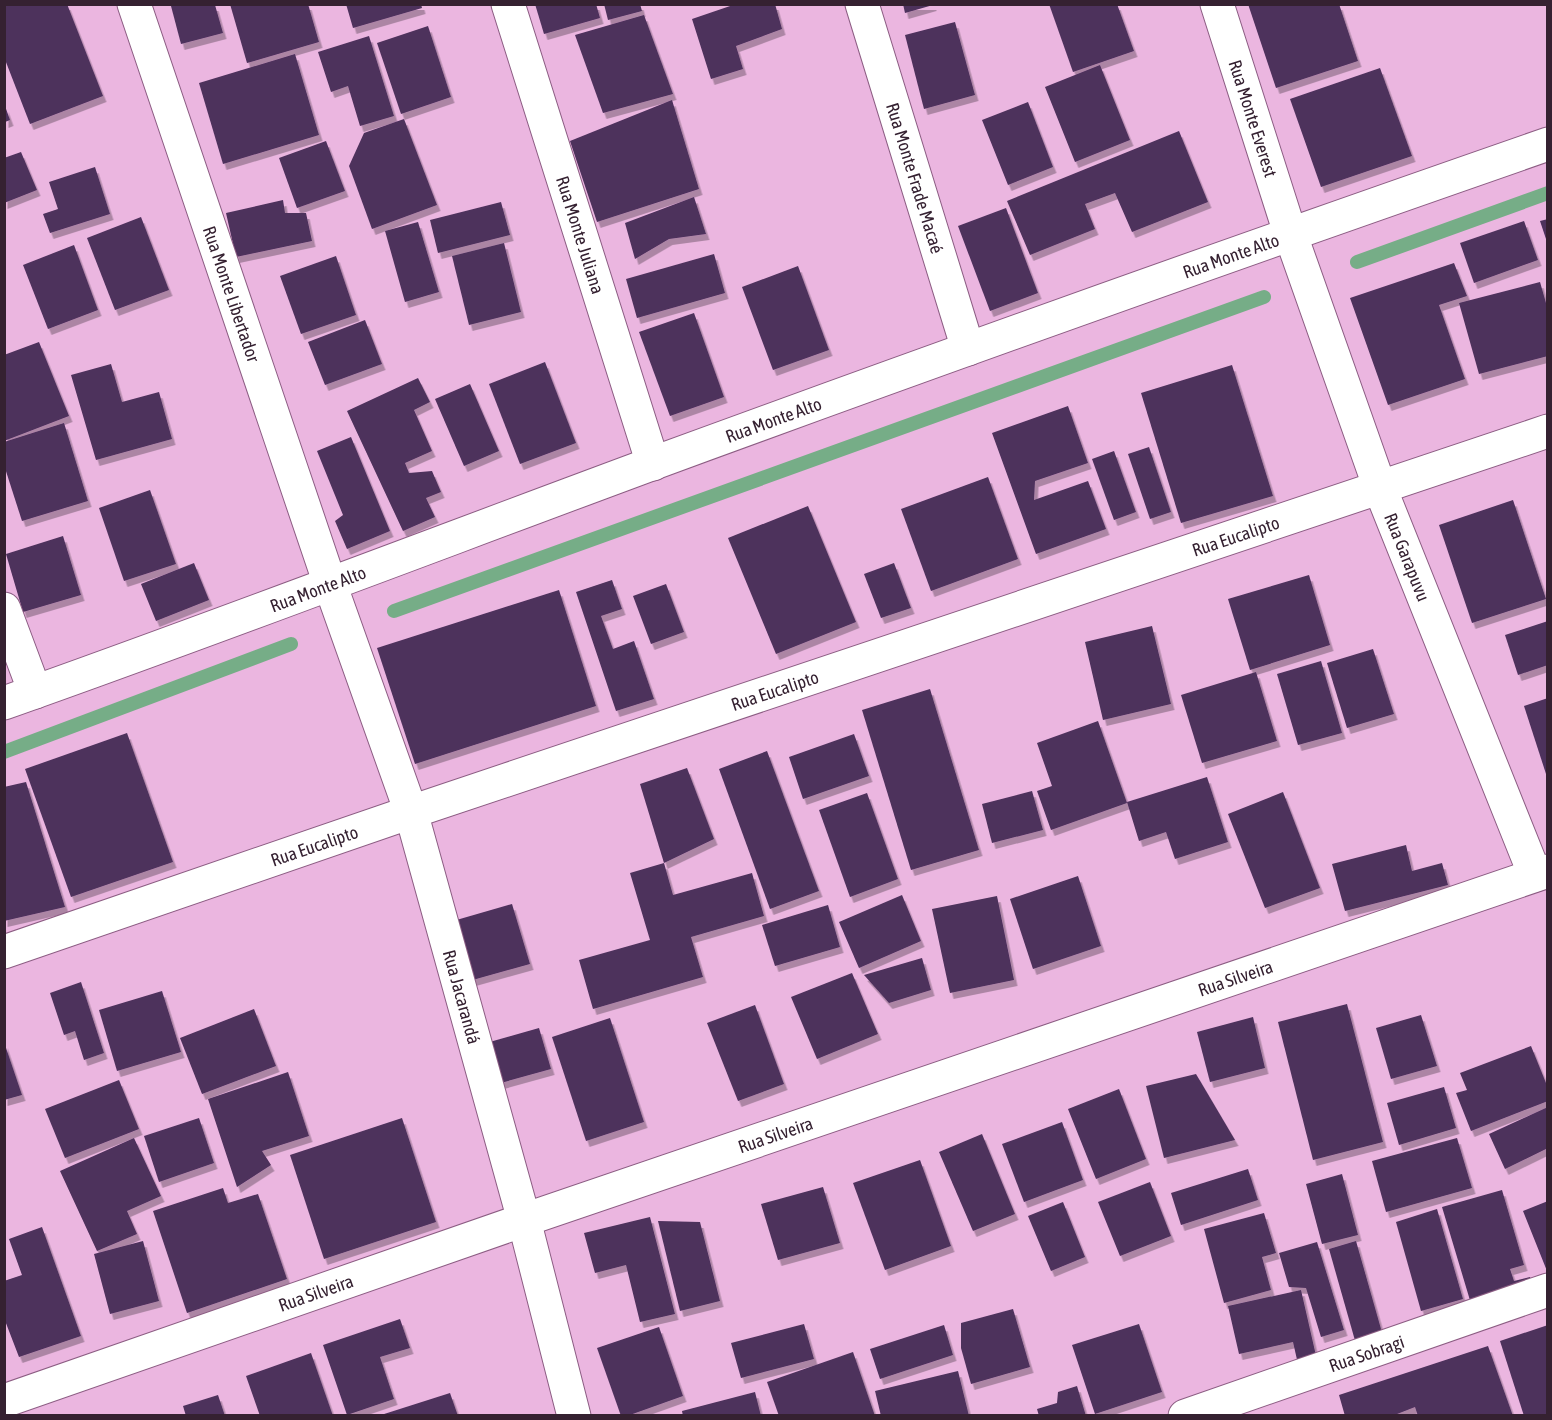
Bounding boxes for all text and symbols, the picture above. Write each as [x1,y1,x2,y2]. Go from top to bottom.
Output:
street label: Rua Monte Everest [1225,57,1282,179]
street label: Rua Monte Frade Macaé [882,100,948,256]
street label: Rua Monte Juliana [552,173,609,296]
street label: Rua Monte Libertador [199,223,265,365]
street label: Rua Monte Alto [1180,229,1282,282]
street label: Rua Monte Alto [723,392,824,446]
street label: Rua Garapuvu [1381,510,1435,604]
street label: Rua Eucalipto [1189,511,1282,560]
street label: Rua Monte Alto [267,561,369,616]
street label: Rua Eucalipto [728,666,821,715]
street label: Rua Eucalipto [268,821,361,870]
street label: Rua Jacarandá [439,947,485,1046]
street label: Rua Silveira [1195,955,1275,1000]
street label: Rua Silveira [735,1112,815,1157]
street label: Rua Silveira [275,1270,356,1315]
street label: Rua Sobragi [1326,1330,1407,1376]

